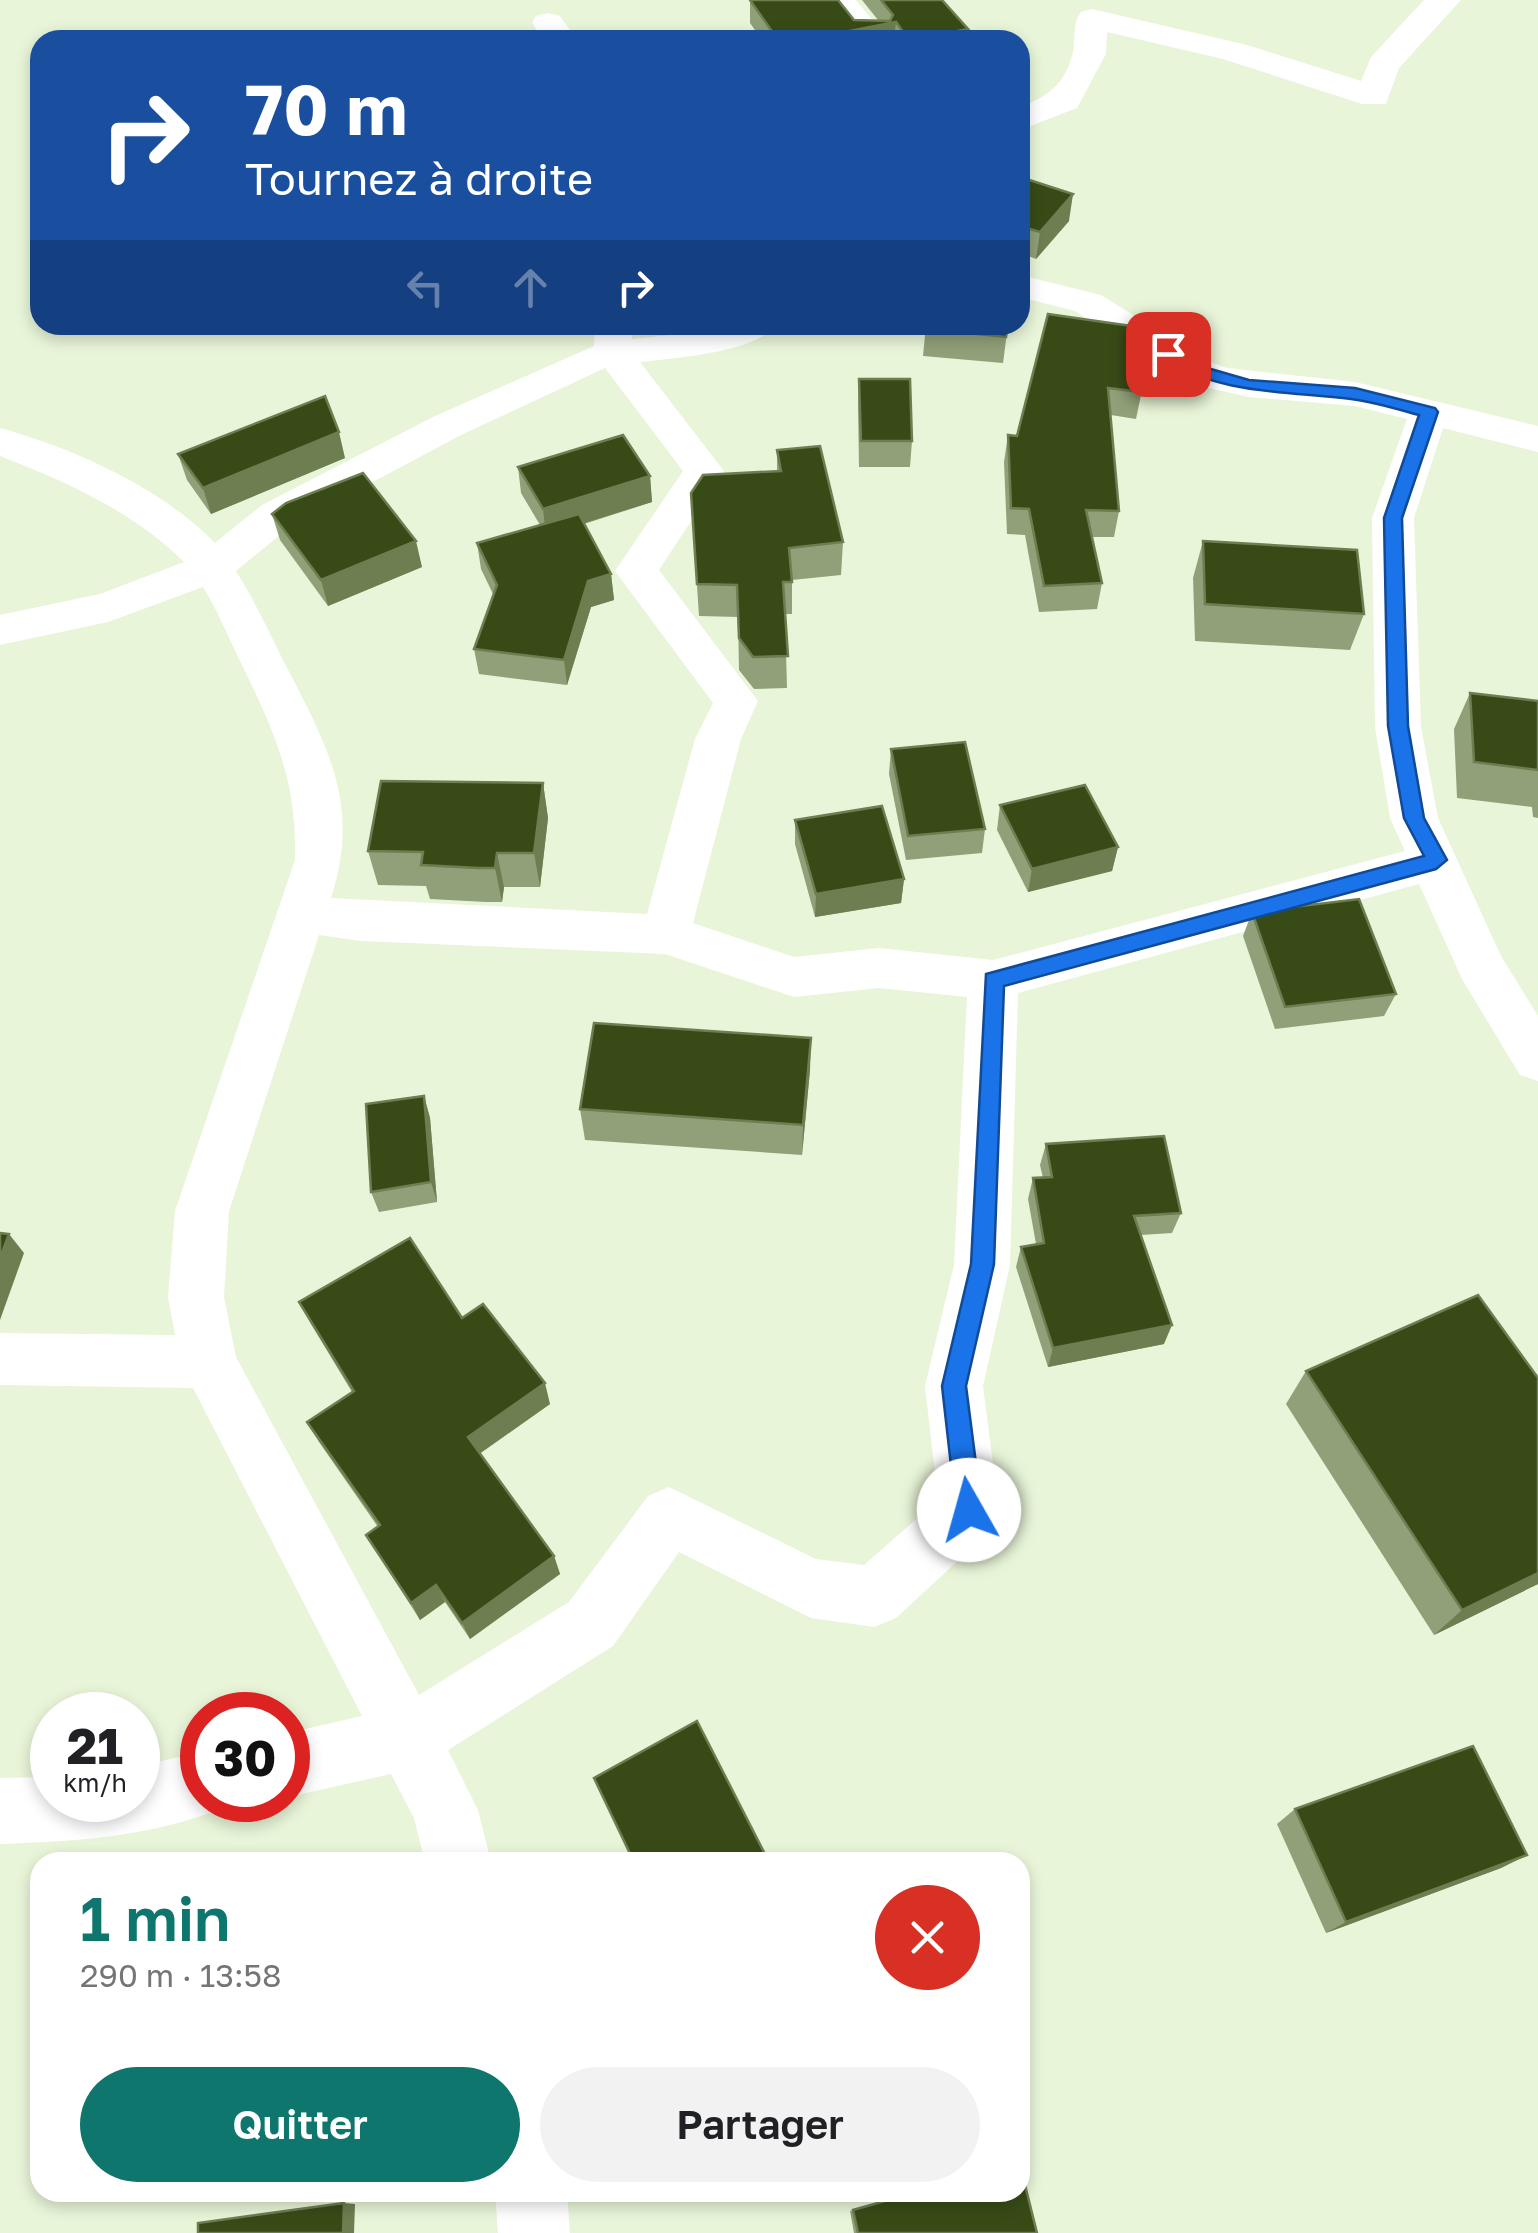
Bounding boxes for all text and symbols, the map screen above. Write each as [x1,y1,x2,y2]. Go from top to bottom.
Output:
text: 70 m [245,66,407,150]
icon: right [80,70,210,200]
text: Tournez à droite [245,151,593,205]
icon: left [398,260,453,315]
icon: ahead [503,260,558,315]
icon: right [608,260,663,315]
pin [1126,312,1211,397]
icon: arrive [1141,327,1196,382]
position arrow [917,1458,1021,1562]
speed limit sign: 30 [180,1692,310,1822]
text: 21 [67,1715,123,1775]
text: km/h [63,1767,127,1798]
text: 1 min [80,1882,230,1954]
button: close [875,1885,980,1990]
text: 290 m · 13:58 [80,1956,282,1994]
button: Quitter [80,2067,520,2182]
button: Partager [540,2067,980,2182]

